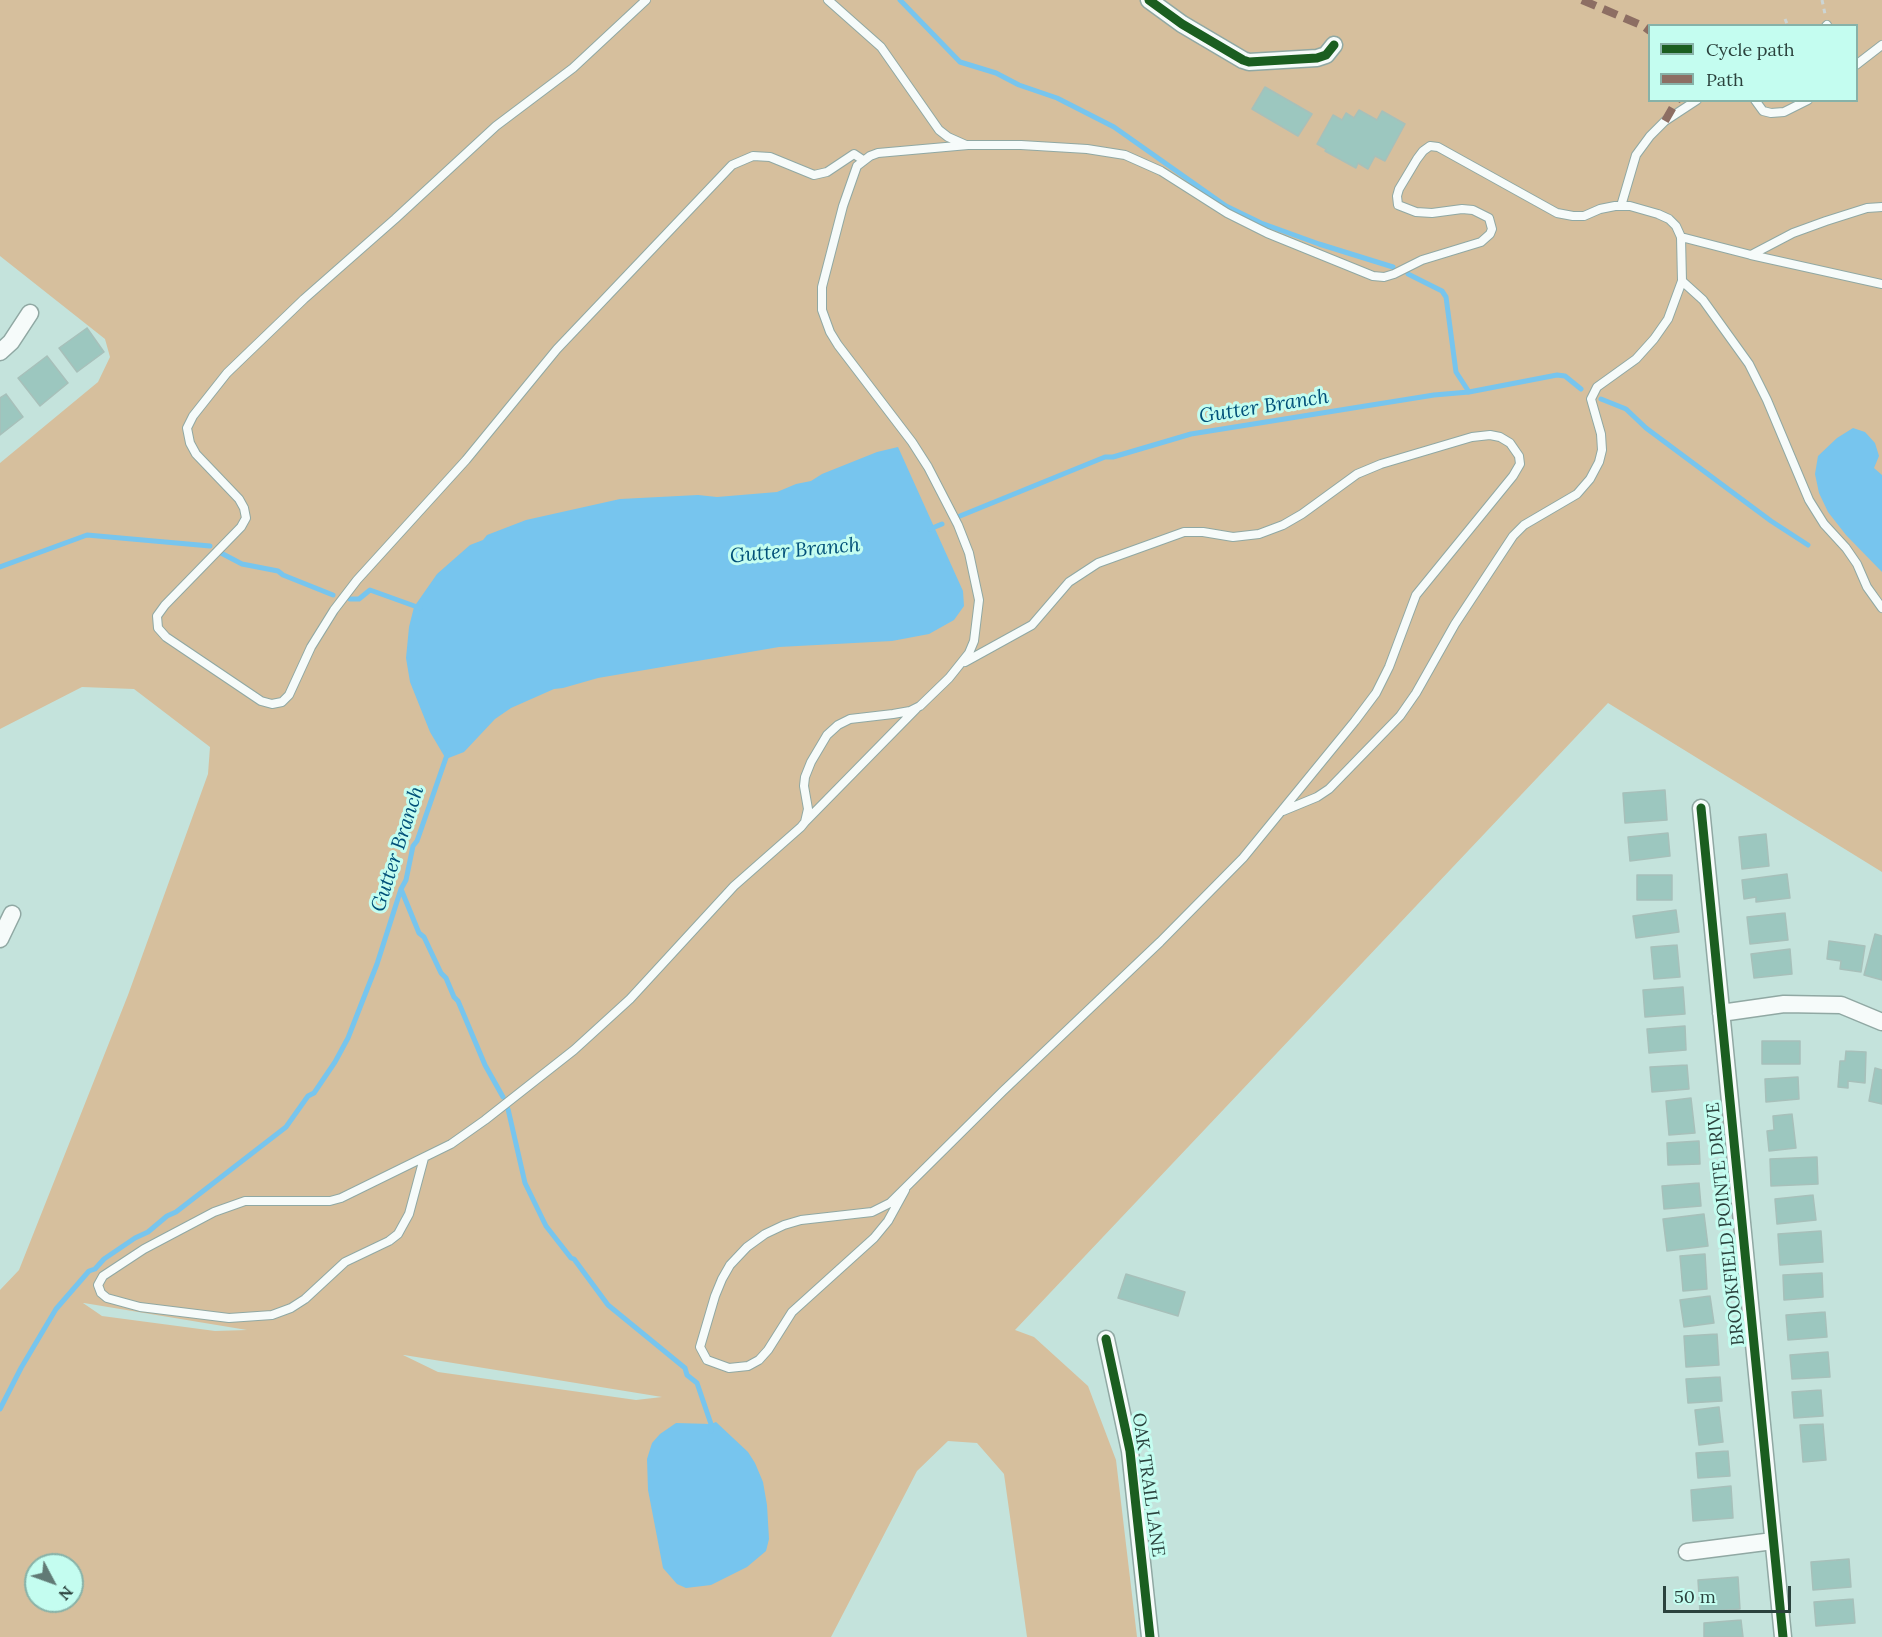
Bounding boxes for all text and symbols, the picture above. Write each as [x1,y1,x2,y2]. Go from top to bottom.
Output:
legend [1648,24,1858,102]
text: Cycle path [1706,38,1795,61]
text: Path [1706,68,1744,91]
water label: Gutter Branch [1198,385,1330,429]
water label: Gutter Branch [729,533,861,569]
water label: Gutter Branch [366,783,430,915]
street label: BROOKFIELD POINTE DRIVE [1702,1101,1750,1347]
street label: OAK TRAIL LANE [1127,1412,1169,1558]
north arrow [24,1553,84,1613]
scale bar [1666,1574,1794,1612]
text: N [54,1582,78,1605]
text: 50 m [1674,1585,1716,1608]

